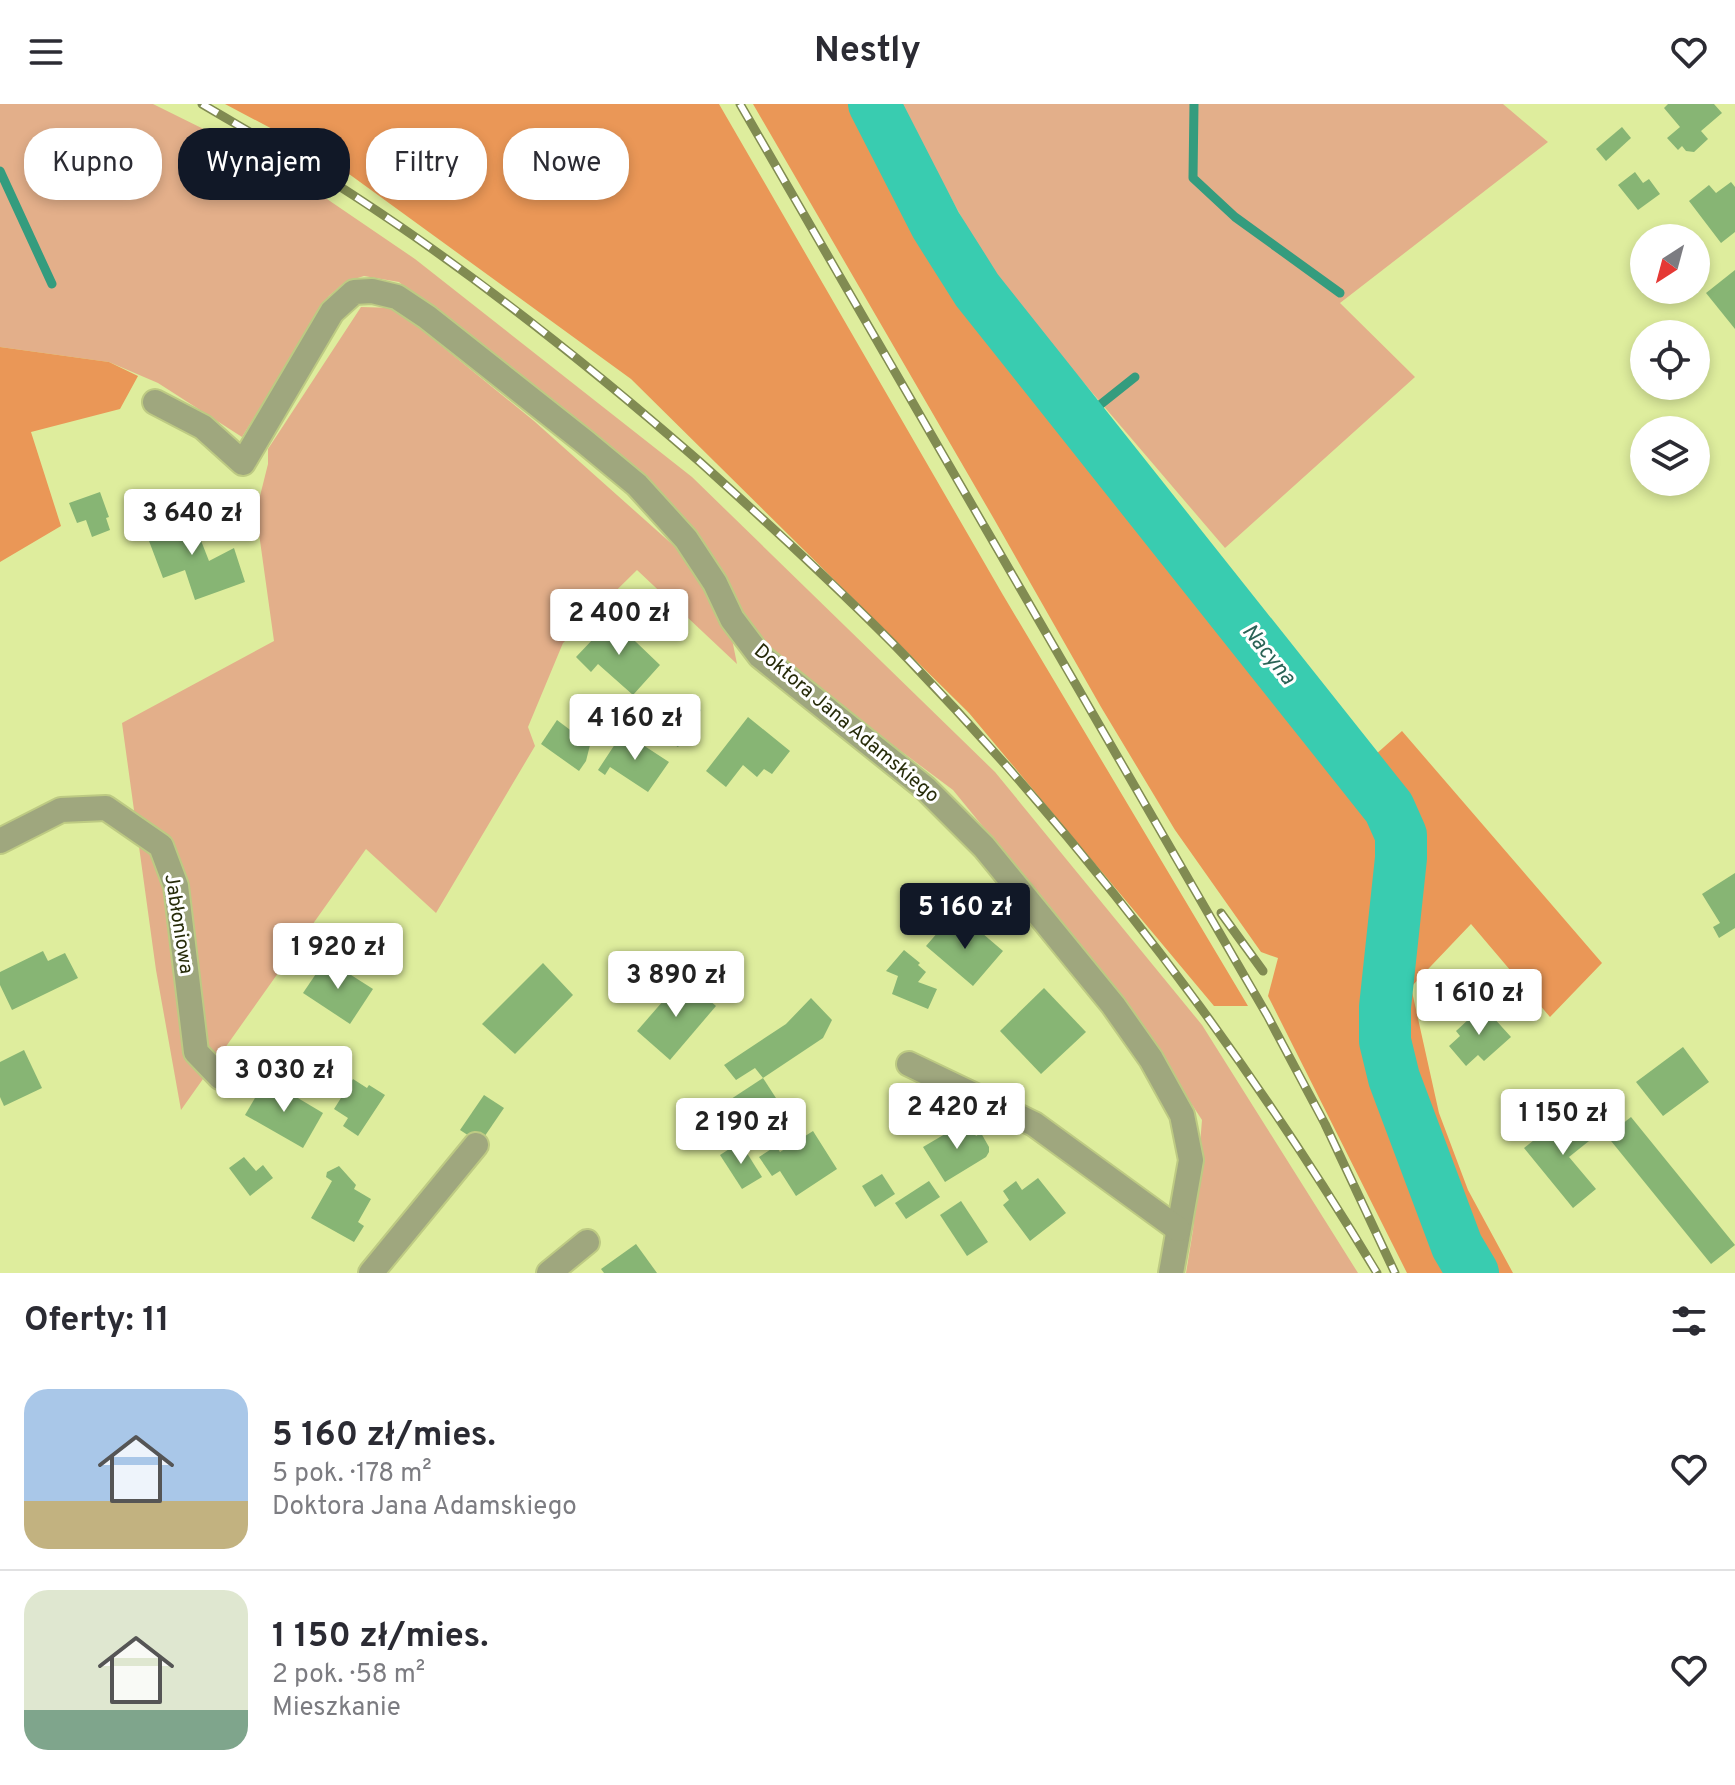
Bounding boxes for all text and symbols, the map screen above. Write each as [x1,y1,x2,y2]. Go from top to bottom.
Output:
text: Nestly [814,29,921,75]
icon: menu [24,30,68,74]
icon: heart [1667,30,1711,74]
chip: Kupno [24,128,162,200]
chip: Wynajem [178,128,350,200]
chip: Filtry [366,128,487,200]
chip: Nowe [503,128,629,200]
north arrow [1630,224,1710,304]
map controls [1630,224,1710,496]
button: locate [1630,320,1710,400]
button: layers [1630,416,1710,496]
pin: 3 640 zł [109,489,275,557]
text: 3 640 zł [142,498,242,531]
pin: 2 400 zł [536,589,702,657]
text: 2 400 zł [568,598,670,631]
water label: Nacyna [1235,619,1301,691]
street label: Doktora Jana Adamskiego [748,639,944,809]
pin: 4 160 zł [552,694,718,762]
text: 4 160 zł [588,703,682,736]
street label: Jabłoniowa [157,872,199,976]
pin: 5 160 zł [882,883,1048,951]
text: 5 160 zł [918,892,1012,925]
pin: 1 920 zł [255,923,421,991]
text: 1 920 zł [291,932,385,965]
pin: 3 890 zł [593,951,759,1019]
text: 3 890 zł [626,960,726,993]
pin: 1 610 zł [1396,969,1562,1037]
text: 1 610 zł [1435,978,1523,1011]
pin: 3 030 zł [201,1046,367,1114]
text: 3 030 zł [234,1055,334,1088]
pin: 2 420 zł [874,1083,1040,1151]
pin: 1 150 zł [1480,1089,1646,1157]
text: 2 420 zł [907,1092,1007,1125]
pin: 2 190 zł [658,1098,824,1166]
text: 1 150 zł [1519,1098,1607,1131]
text: 2 190 zł [694,1107,788,1140]
icon: filters [1667,1299,1711,1343]
text: Oferty: 11 [24,1300,170,1343]
text: 5 160 zł/mies. [272,1415,496,1458]
icon: home [88,1421,184,1517]
icon: heart [1667,1447,1711,1491]
text: 5 pok. · 178 m² [272,1458,432,1491]
text: Doktora Jana Adamskiego [272,1491,577,1524]
text: 1 150 zł/mies. [272,1616,489,1659]
icon: home [88,1622,184,1718]
icon: heart [1667,1648,1711,1692]
text: 2 pok. · 58 m² [272,1659,425,1692]
text: Mieszkanie [272,1692,401,1725]

